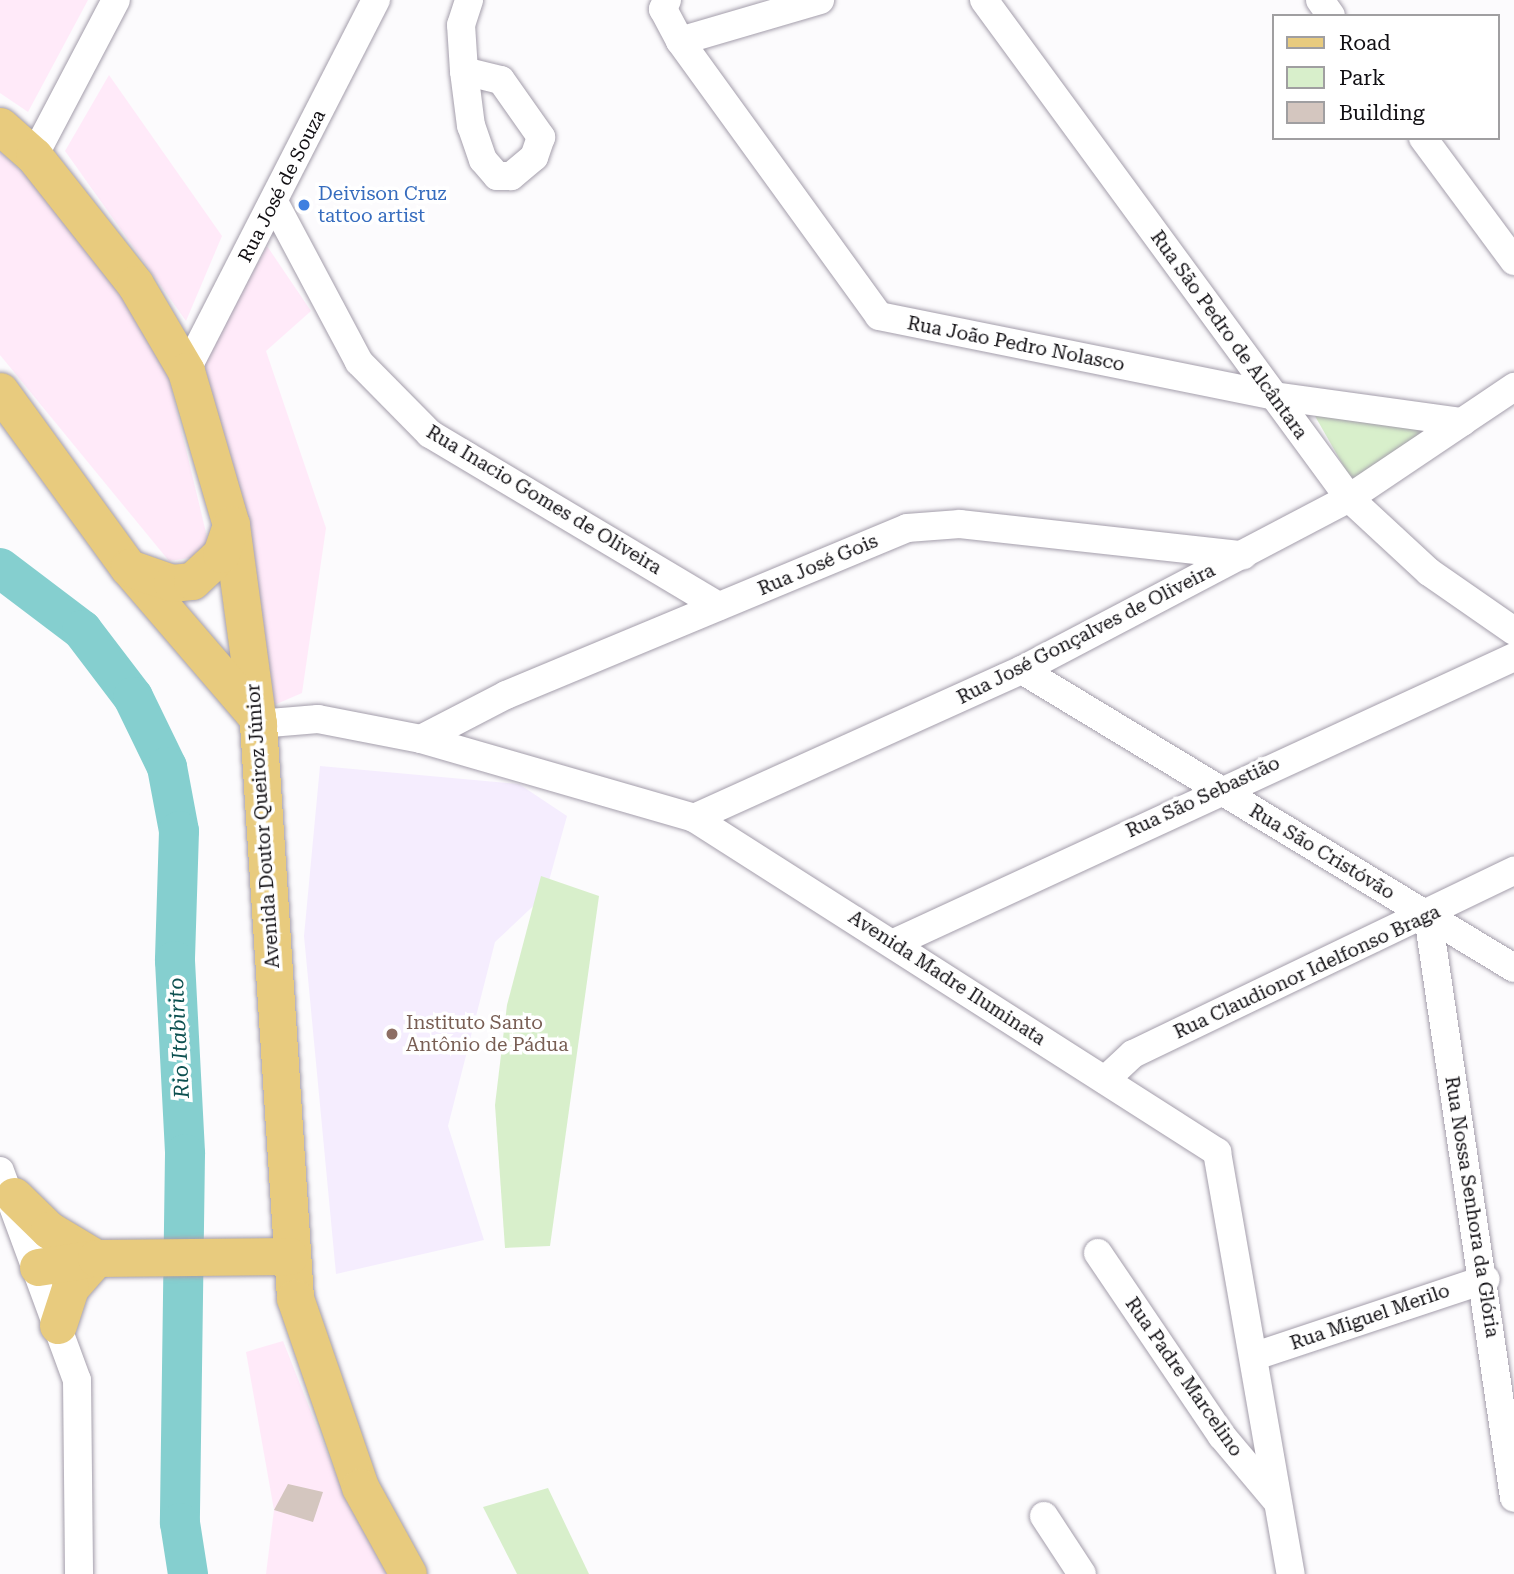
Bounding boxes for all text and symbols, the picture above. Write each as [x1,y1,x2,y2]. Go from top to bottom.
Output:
legend [1272,14,1500,140]
text: Road [1339,31,1391,55]
text: Park [1339,66,1385,90]
text: Building [1339,101,1425,125]
street label: Rua José de Souza [234,106,330,266]
place label: Deivison Cruz tattoo artist [318,183,446,227]
marker: Deivison Cruz tattoo artist [296,197,312,213]
street label: Rua São Pedro de Alcântara [1146,226,1312,444]
street label: Rua João Pedro Nolasco [905,312,1127,376]
street label: Rua Inacio Gomes de Oliveira [422,421,666,579]
street label: Rua José Gois [755,529,881,601]
street label: Rua José Gonçalves de Oliveira [953,559,1219,709]
street label: Avenida Doutor Queiroz Júnior [242,683,284,969]
street label: Rua São Sebastião [1123,751,1283,843]
street label: Rua São Cristóvão [1245,800,1399,904]
street label: Rua Claudionor Idelfonso Braga [1170,900,1444,1044]
street label: Avenida Madre Iluminata [844,906,1050,1050]
water label: Rio Itabirito [163,977,195,1099]
place label: Instituto Santo Antônio de Pádua [406,1012,568,1056]
marker: Instituto Santo Antônio de Pádua [384,1026,400,1042]
street label: Rua Nossa Senhora da Glória [1440,1075,1504,1339]
street label: Rua Miguel Merilo [1287,1279,1453,1355]
street label: Rua Padre Marcelino [1120,1293,1248,1461]

